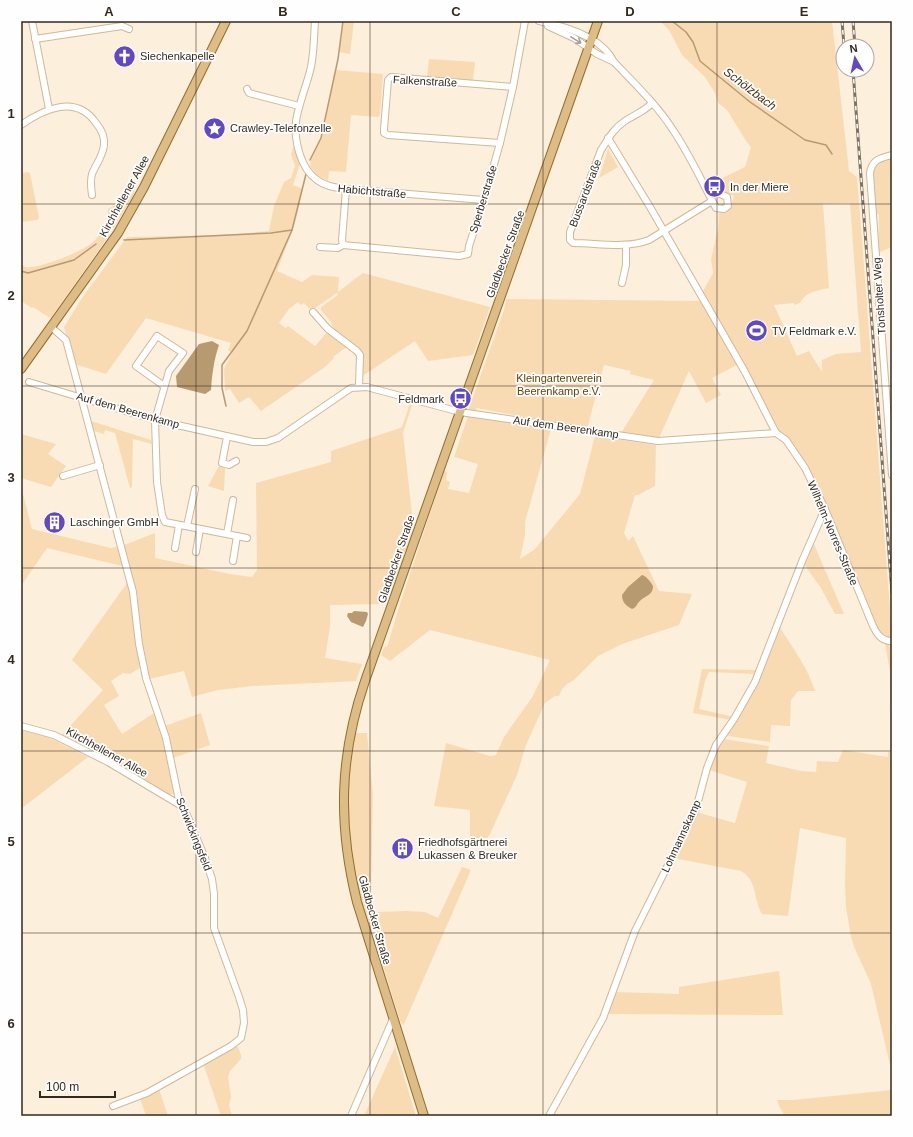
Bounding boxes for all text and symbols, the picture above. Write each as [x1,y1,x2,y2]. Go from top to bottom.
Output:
text: A [104,4,114,19]
text: B [278,4,288,19]
text: C [451,4,461,19]
text: D [625,4,635,19]
text: E [800,4,809,19]
one-way arrow [570,36,582,44]
north arrow [835,38,875,78]
text: N [849,42,858,55]
church icon: Siechenkapelle [112,43,138,69]
place label: Siechenkapelle [140,50,215,62]
water label: Schölzbach [721,65,779,113]
street label: Falkenstraße [393,73,457,89]
text: 1 [7,106,15,121]
place icon: Crawley-Telefonzelle [202,115,228,141]
place label: Crawley-Telefonzelle [230,122,332,134]
street label: Kirchhellener Allee [97,153,151,239]
street label: Bussardstraße [567,157,603,229]
street label: Sperberstraße [467,164,499,234]
bus stop icon: In der Miere [701,174,727,200]
place label: In der Miere [730,181,789,193]
street label: Habichtstraße [337,182,407,200]
street label: Gladbecker Straße [484,209,526,299]
street label: Tönsholter Weg [870,257,888,335]
text: 2 [7,288,15,303]
sports icon: TV Feldmark e.V. [744,318,770,344]
place label: TV Feldmark e.V. [772,325,857,337]
park label: Kleingartenverein Beerenkamp e.V. [516,372,602,397]
bus stop icon: Feldmark [447,386,473,412]
street label: Auf dem Beerenkamp [75,390,181,430]
place label: Feldmark [398,393,444,405]
street label: Auf dem Beerenkamp [512,414,620,440]
text: 3 [7,470,15,485]
street label: Wilhelm-Norres-Straße [806,479,860,587]
building icon: Laschinger GmbH [42,509,68,535]
street label: Gladbecker Straße [375,513,417,605]
place label: Laschinger GmbH [70,516,159,528]
text: 4 [7,652,15,667]
street label: Kirchhellener Allee [64,725,150,779]
street label: Schwickingsfeld [174,795,214,873]
street label: Lohmannskamp [659,798,703,874]
text: 5 [7,834,15,849]
building icon: Friedhofsgärtnerei Lukassen & Breuker [389,835,415,861]
place label: Friedhofsgärtnerei Lukassen & Breuker [418,836,517,861]
street label: Gladbecker Straße [357,874,393,966]
text: 6 [7,1016,15,1031]
scale bar [40,1073,115,1099]
text: 100 m [46,1080,79,1094]

